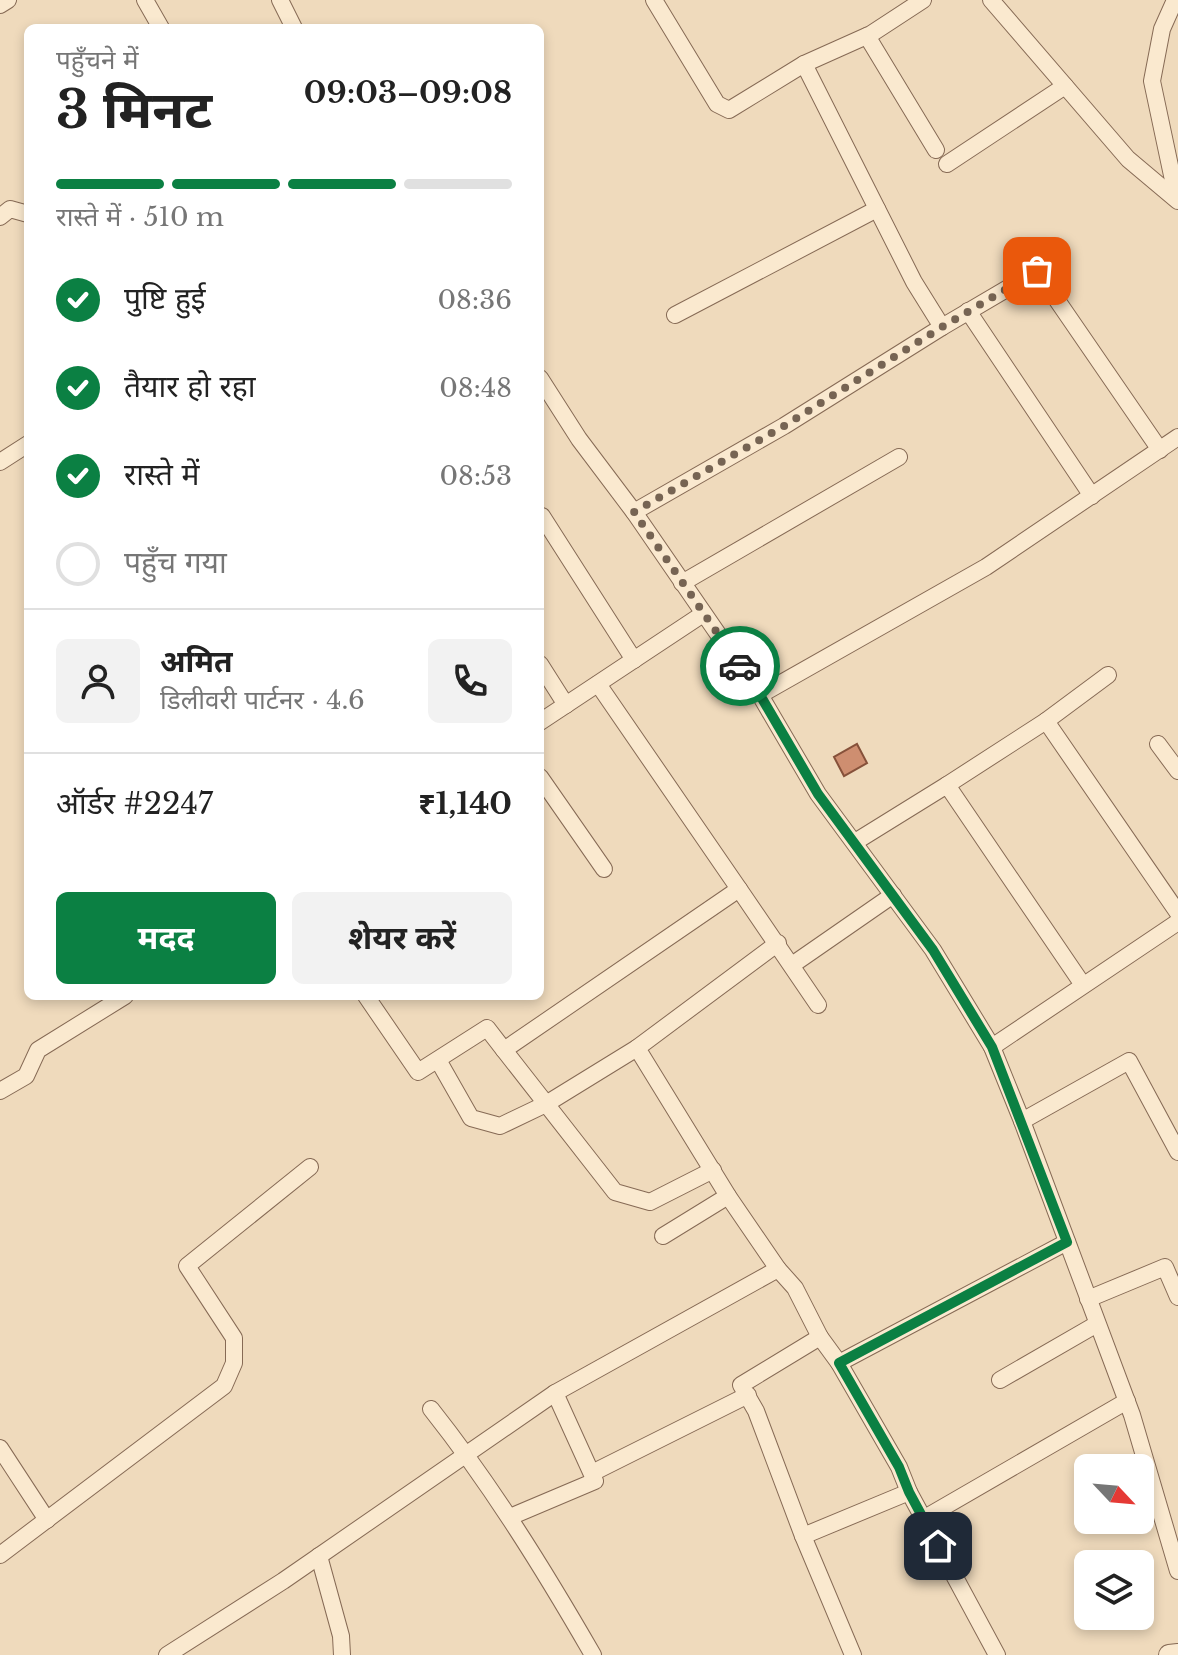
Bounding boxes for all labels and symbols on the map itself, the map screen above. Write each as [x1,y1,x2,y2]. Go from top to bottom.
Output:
pin [1003,237,1071,305]
courier [700,626,780,706]
north arrow [1074,1454,1154,1534]
pin [904,1512,972,1580]

